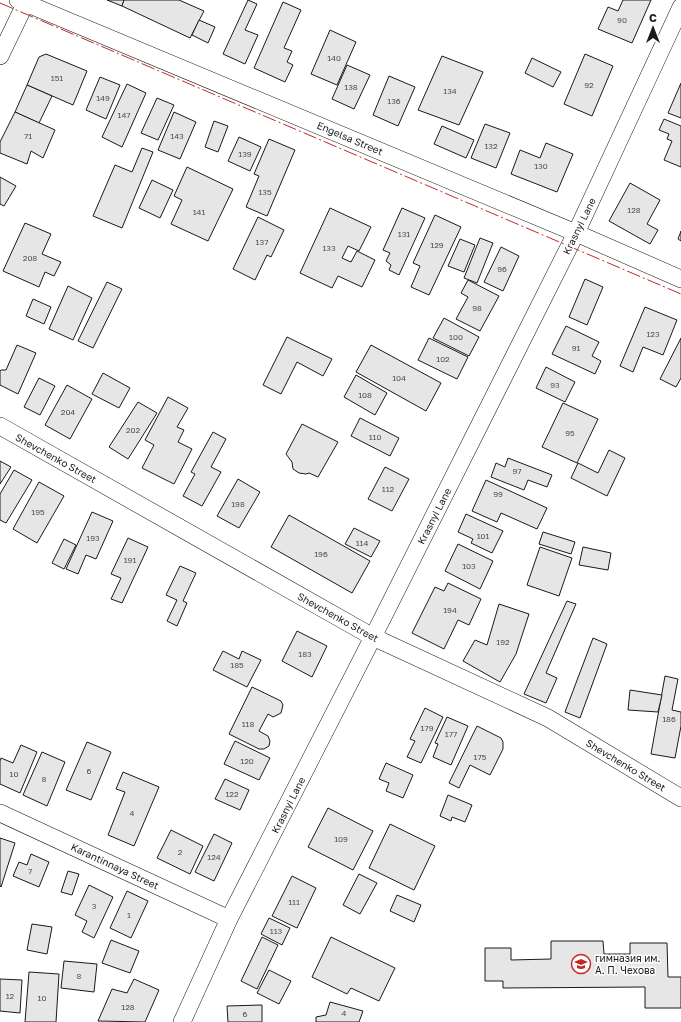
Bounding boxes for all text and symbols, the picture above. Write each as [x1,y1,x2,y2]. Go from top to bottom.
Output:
north arrow [633,8,673,48]
text: С [649,11,657,24]
house number: 90 [617,15,627,25]
house number: 140 [327,53,341,63]
house number: 151 [51,73,63,83]
house number: 92 [584,80,594,90]
house number: 138 [344,82,358,92]
house number: 134 [443,86,457,96]
house number: 149 [96,93,110,103]
house number: 136 [387,96,401,106]
house number: 147 [118,110,131,120]
street label: Engelsa Street [315,119,385,157]
house number: 71 [24,131,32,141]
house number: 143 [170,131,184,141]
house number: 132 [484,141,498,151]
house number: 139 [238,149,252,159]
house number: 130 [534,161,548,171]
house number: 135 [258,187,272,197]
street label: Krasnyi Lane [560,195,598,256]
house number: 128 [627,205,641,215]
house number: 141 [193,207,205,217]
house number: 131 [398,229,410,239]
house number: 137 [256,237,268,247]
house number: 129 [430,240,444,250]
house number: 133 [322,243,336,253]
house number: 208 [23,253,37,263]
house number: 96 [497,264,507,274]
house number: 98 [472,303,482,313]
house number: 123 [646,329,660,339]
house number: 100 [449,332,463,342]
house number: 91 [572,343,580,353]
house number: 102 [436,354,450,364]
house number: 104 [392,373,406,383]
house number: 93 [550,380,560,390]
house number: 108 [358,390,372,400]
house number: 204 [61,407,75,417]
house number: 202 [126,425,140,435]
house number: 95 [565,428,575,438]
street label: Shevchenko Street [13,431,99,485]
house number: 110 [369,432,381,442]
house number: 97 [512,466,522,476]
house number: 112 [382,484,395,494]
street label: Krasnyi Lane [415,486,453,546]
house number: 99 [493,489,503,499]
house number: 198 [231,499,245,509]
house number: 195 [31,507,45,517]
house number: 101 [477,531,489,541]
house number: 193 [86,533,100,543]
house number: 114 [356,538,368,548]
house number: 196 [314,549,328,559]
house number: 191 [124,555,136,565]
house number: 103 [462,561,476,571]
street label: Shevchenko Street [295,590,381,644]
house number: 194 [443,605,457,615]
house number: 192 [496,637,510,647]
house number: 183 [298,649,312,659]
house number: 185 [230,660,244,670]
house number: 186 [662,714,676,724]
house number: 118 [242,719,254,729]
house number: 179 [421,723,434,733]
house number: 177 [445,729,457,739]
street label: Shevchenko Street [584,737,668,793]
house number: 175 [474,752,487,762]
house number: 120 [240,756,254,766]
house number: 6 [87,766,92,776]
house number: 10 [10,769,18,779]
house number: 8 [42,774,47,784]
street label: Krasnyi Lane [269,775,307,835]
house number: 122 [225,789,239,799]
house number: 4 [130,808,135,818]
house number: 109 [334,834,348,844]
street label: Karantinnaya Street [69,840,161,892]
house number: 2 [178,847,183,857]
house number: 124 [207,852,221,862]
house number: 7 [28,866,32,876]
house number: 111 [288,897,300,907]
house number: 3 [92,901,97,911]
house number: 1 [127,910,131,920]
house number: 113 [270,926,283,936]
place label: гимназия им. А. П. Чехова [595,952,661,976]
school or university icon: гимназия им. А. П. Чехова [570,953,592,975]
house number: 8 [77,971,82,981]
house number: 12 [6,991,15,1001]
house number: 10 [38,993,46,1003]
house number: 128 [121,1002,135,1012]
house number: 4 [342,1008,347,1018]
house number: 6 [243,1009,248,1019]

